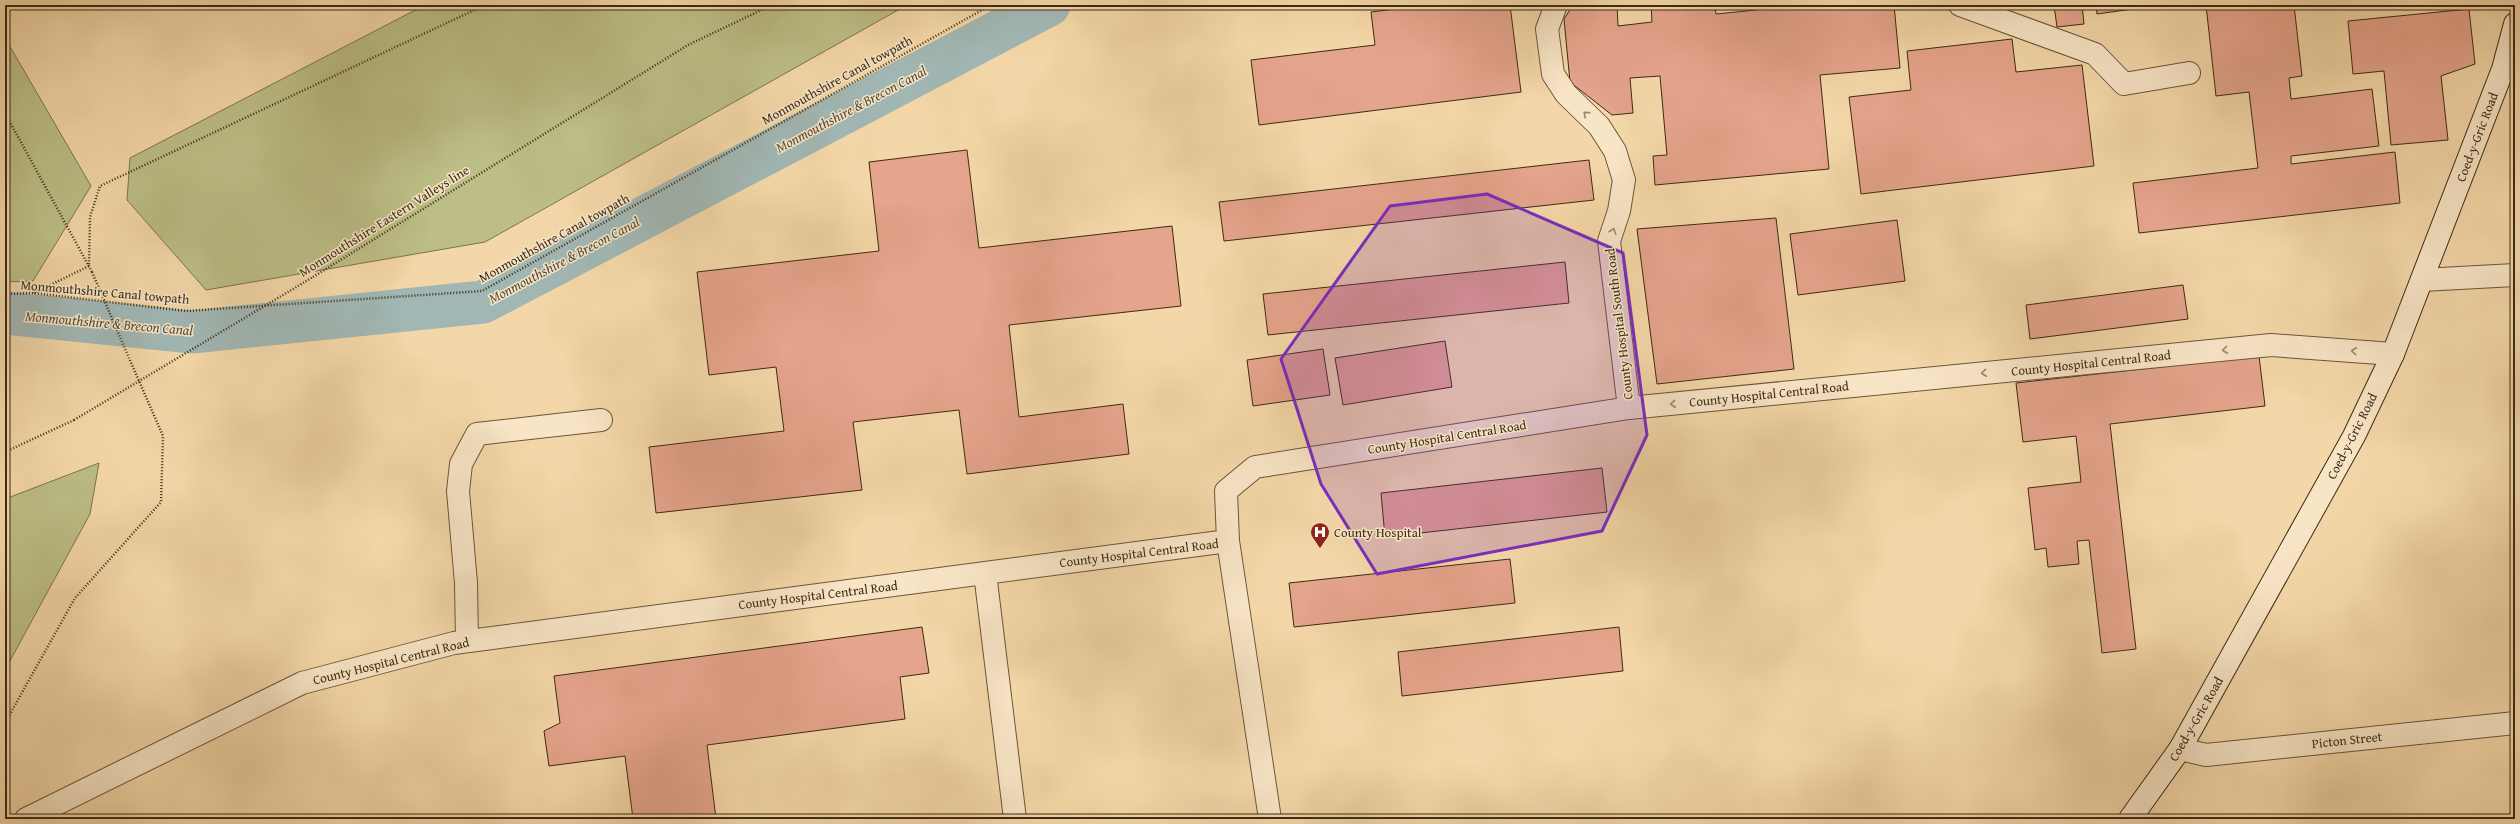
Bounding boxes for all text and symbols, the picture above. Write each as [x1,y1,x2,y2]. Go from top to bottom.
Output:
street label: Monmouthshire Canal towpath [758,30,916,129]
water label: Monmouthshire & Brecon Canal [772,60,930,157]
street label: Coed-y-Gric Road [2451,89,2503,185]
one-way arrow [1583,111,1591,119]
street label: Monmouthshire Eastern Valleys line [295,161,473,281]
street label: Monmouthshire Canal towpath [475,188,633,287]
water label: Monmouthshire & Brecon Canal [485,211,643,308]
one-way arrow [1608,227,1616,234]
street label: County Hospital South Road [1600,247,1638,401]
street label: Monmouthshire Canal towpath [20,275,191,309]
water label: Monmouthshire & Brecon Canal [24,306,194,340]
street label: County Hospital Central Road [2010,345,2172,381]
one-way arrow [2222,345,2228,354]
one-way arrow [2351,346,2357,355]
one-way arrow [1981,369,1987,378]
street label: County Hospital Central Road [1688,376,1850,412]
street label: Coed-y-Gric Road [2322,389,2382,482]
one-way arrow [1670,399,1677,408]
street label: County Hospital Central Road [1366,415,1528,459]
hospital icon: County Hospital [1309,521,1331,549]
place label: County Hospital [1334,523,1422,542]
street label: County Hospital Central Road [1058,534,1220,572]
street label: County Hospital Central Road [737,576,899,614]
street label: County Hospital Central Road [311,632,471,690]
street label: Coed-y-Gric Road [2164,673,2228,765]
street label: Picton Street [2311,727,2384,753]

